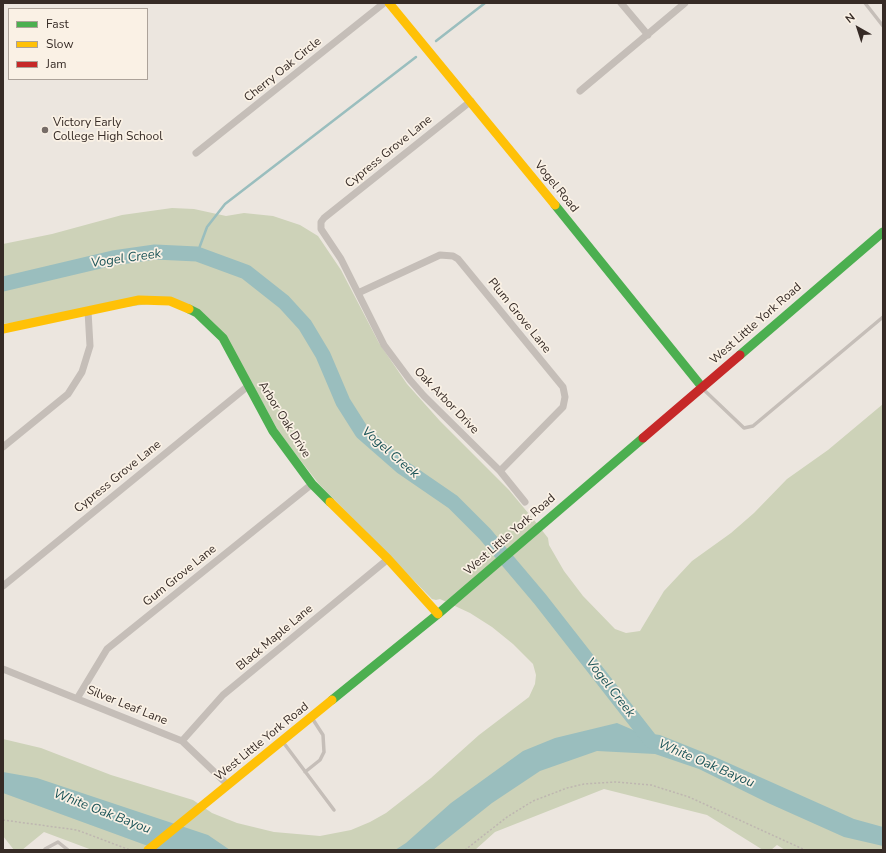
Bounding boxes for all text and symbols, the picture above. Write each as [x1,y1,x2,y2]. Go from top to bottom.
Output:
legend [8,8,148,80]
north arrow [838,8,878,48]
text: N [842,10,858,27]
text: Fast [46,16,69,32]
street label: Cherry Oak Circle [242,35,324,105]
text: Slow [46,36,74,52]
text: Jam [46,56,67,72]
street label: Cypress Grove Lane [343,113,435,191]
place label: Victory Early College High School [53,116,163,144]
marker: Victory Early College High School [40,125,50,135]
street label: Vogel Road [531,158,581,216]
water label: Vogel Creek [90,246,162,272]
street label: Plum Grove Lane [484,276,554,356]
street label: West Little York Road [707,280,805,368]
street label: Oak Arbor Drive [411,365,481,437]
street label: Arbor Oak Drive [255,379,313,461]
water label: Vogel Creek [358,424,422,482]
street label: Cypress Grove Lane [72,438,164,516]
street label: West Little York Road [461,491,559,579]
street label: Gum Grove Lane [141,542,219,610]
street label: Black Maple Lane [234,602,316,674]
water label: Vogel Creek [582,655,638,721]
street label: Silver Leaf Lane [85,683,169,729]
street label: West Little York Road [212,700,312,784]
water label: White Oak Bayou [656,737,756,791]
water label: White Oak Bayou [51,786,153,838]

